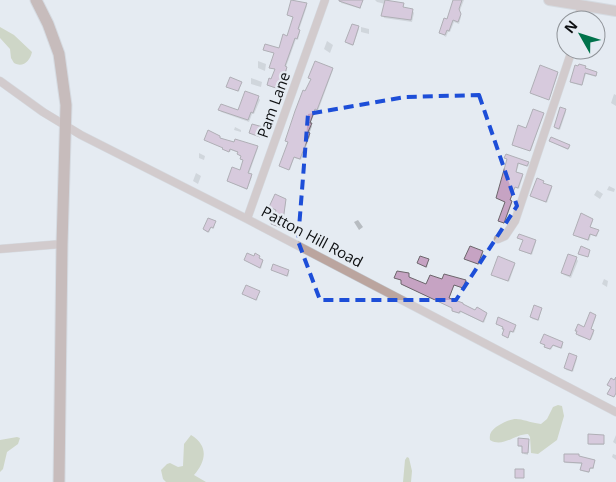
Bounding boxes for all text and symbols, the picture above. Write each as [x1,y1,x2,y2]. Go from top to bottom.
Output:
north arrow [556,10,606,60]
text: N [560,16,581,37]
street label: Pam Lane [252,69,294,140]
street label: Patton Hill Road [258,201,367,271]

